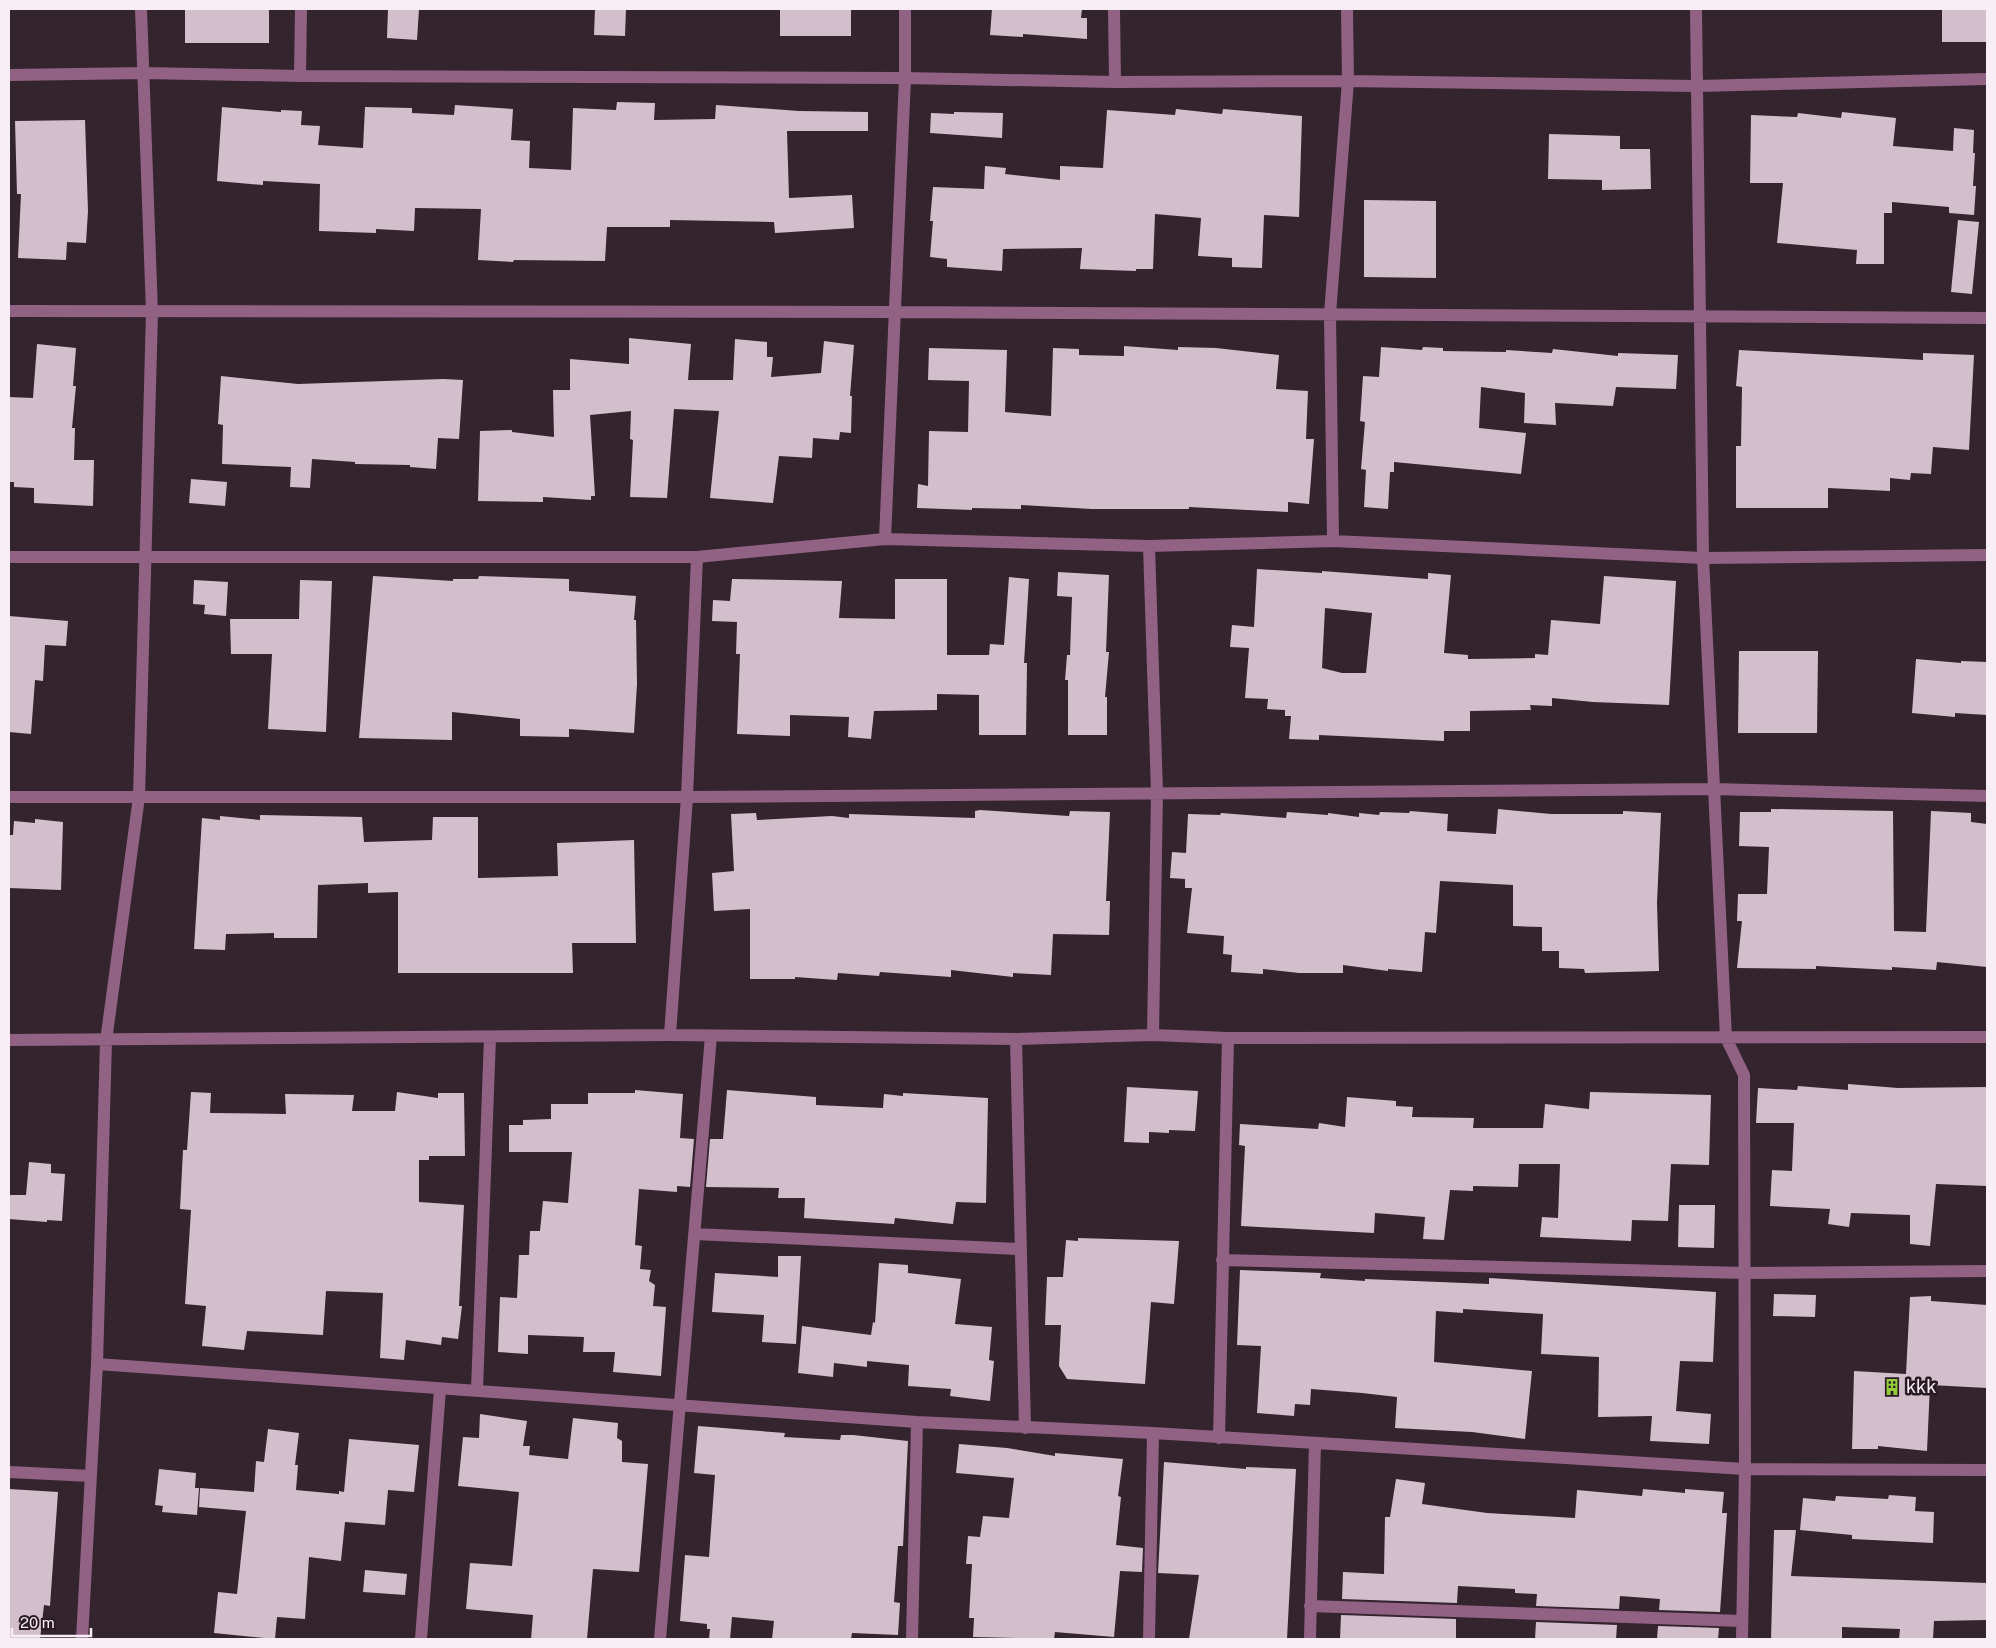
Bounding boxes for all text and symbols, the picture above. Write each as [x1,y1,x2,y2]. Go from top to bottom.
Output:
place label: kkk [1906,1376,1936,1397]
building icon: kkk [1882,1377,1902,1397]
scale bar [12,1606,91,1638]
text: 20 m [20,1614,55,1631]

